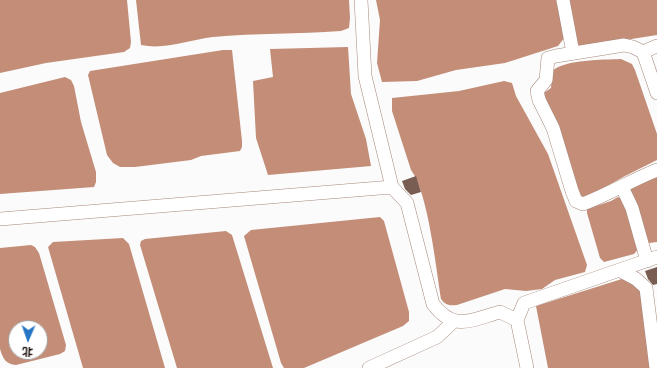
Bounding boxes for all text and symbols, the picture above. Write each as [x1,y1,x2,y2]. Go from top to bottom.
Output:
north arrow [8,320,48,360]
text: 北 [22,345,33,358]

